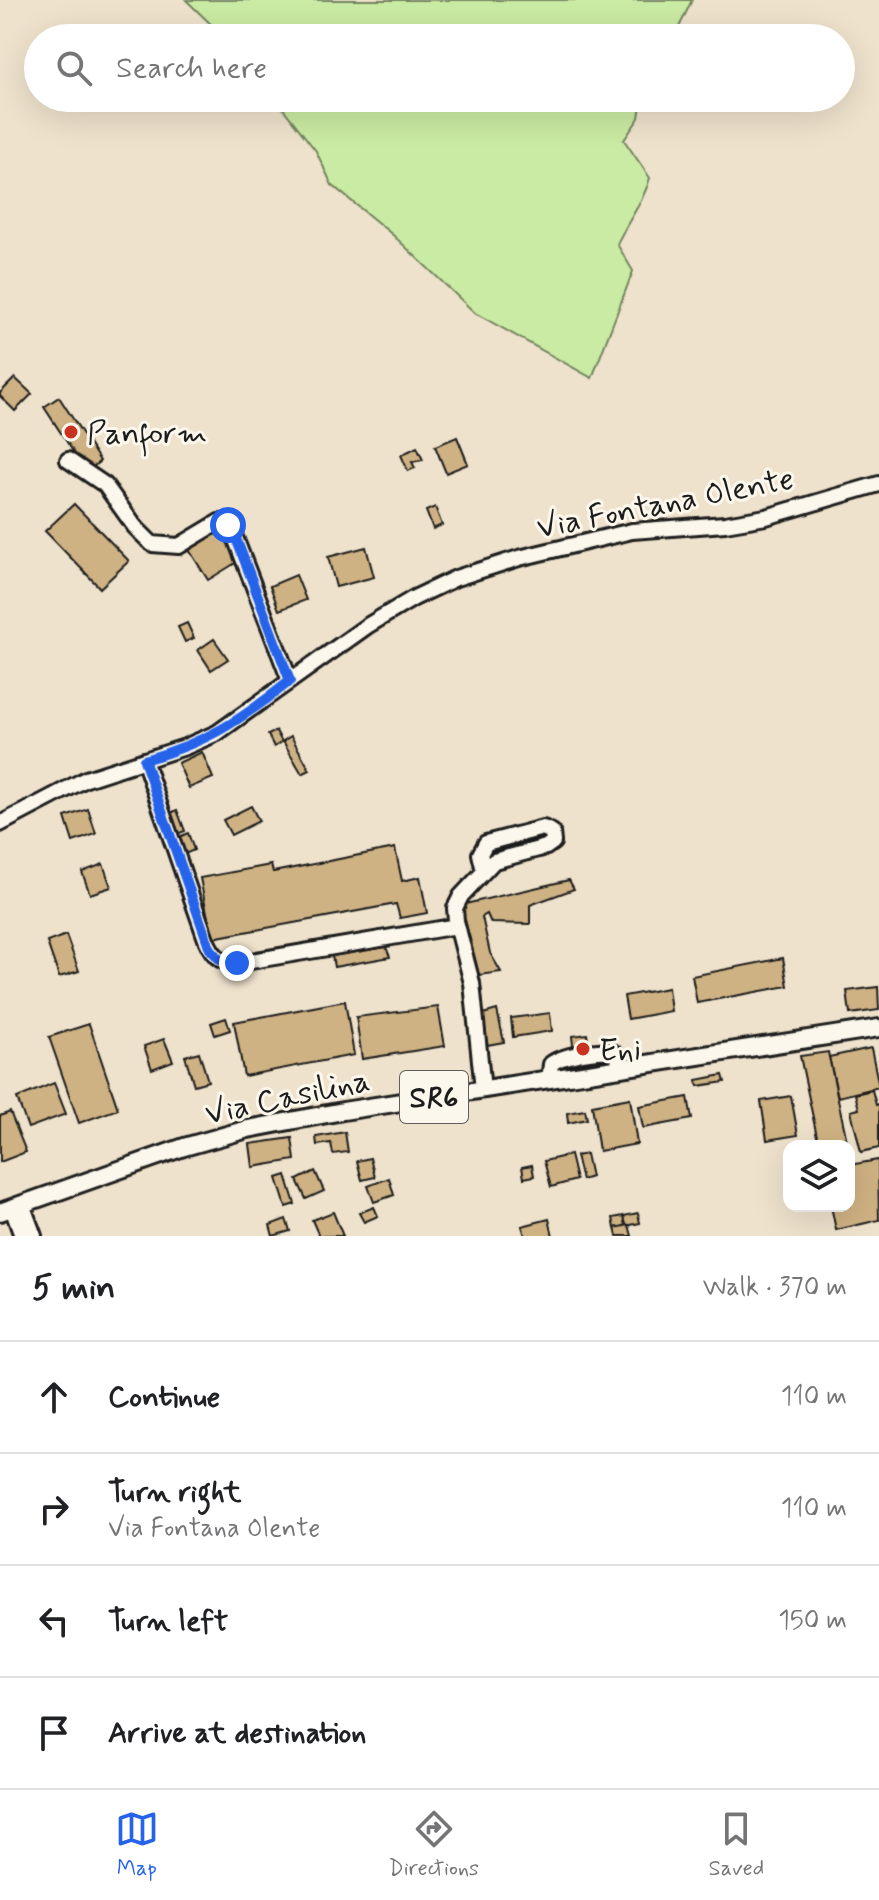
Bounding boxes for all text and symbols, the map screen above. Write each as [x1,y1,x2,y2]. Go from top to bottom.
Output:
search box [24,24,855,112]
icon: search [52,46,96,90]
text: Search here [116,49,267,88]
place label: Panform [87,413,207,457]
marker: Panform [62,423,80,441]
street label: Via Fontana Olente [533,458,798,549]
route start [210,507,246,543]
route end [219,945,255,981]
place label: Eni [599,1030,641,1072]
marker: Eni [574,1040,592,1058]
street label: Via Casilina [201,1060,373,1136]
road number: SR6 [400,1071,468,1123]
map controls [783,1140,855,1212]
button: layers [783,1140,855,1212]
text: 5 min [32,1266,115,1311]
text: Walk · 370 m [703,1271,847,1305]
icon: ahead [32,1375,76,1419]
text: Continue [108,1378,220,1417]
text: 110 m [781,1380,847,1414]
text: Turn right [108,1473,241,1512]
icon: right [32,1487,76,1531]
text: 110 m [781,1492,847,1526]
text: Via Fontana Olente [108,1512,320,1546]
icon: left [32,1599,76,1643]
text: Turn left [108,1602,228,1641]
text: 150 m [778,1604,847,1638]
icon: arrive [32,1711,76,1755]
text: Arrive at destination [108,1714,366,1753]
tab: Map [115,1807,159,1883]
tab: Directions [388,1807,479,1883]
tab: Saved [709,1807,764,1883]

